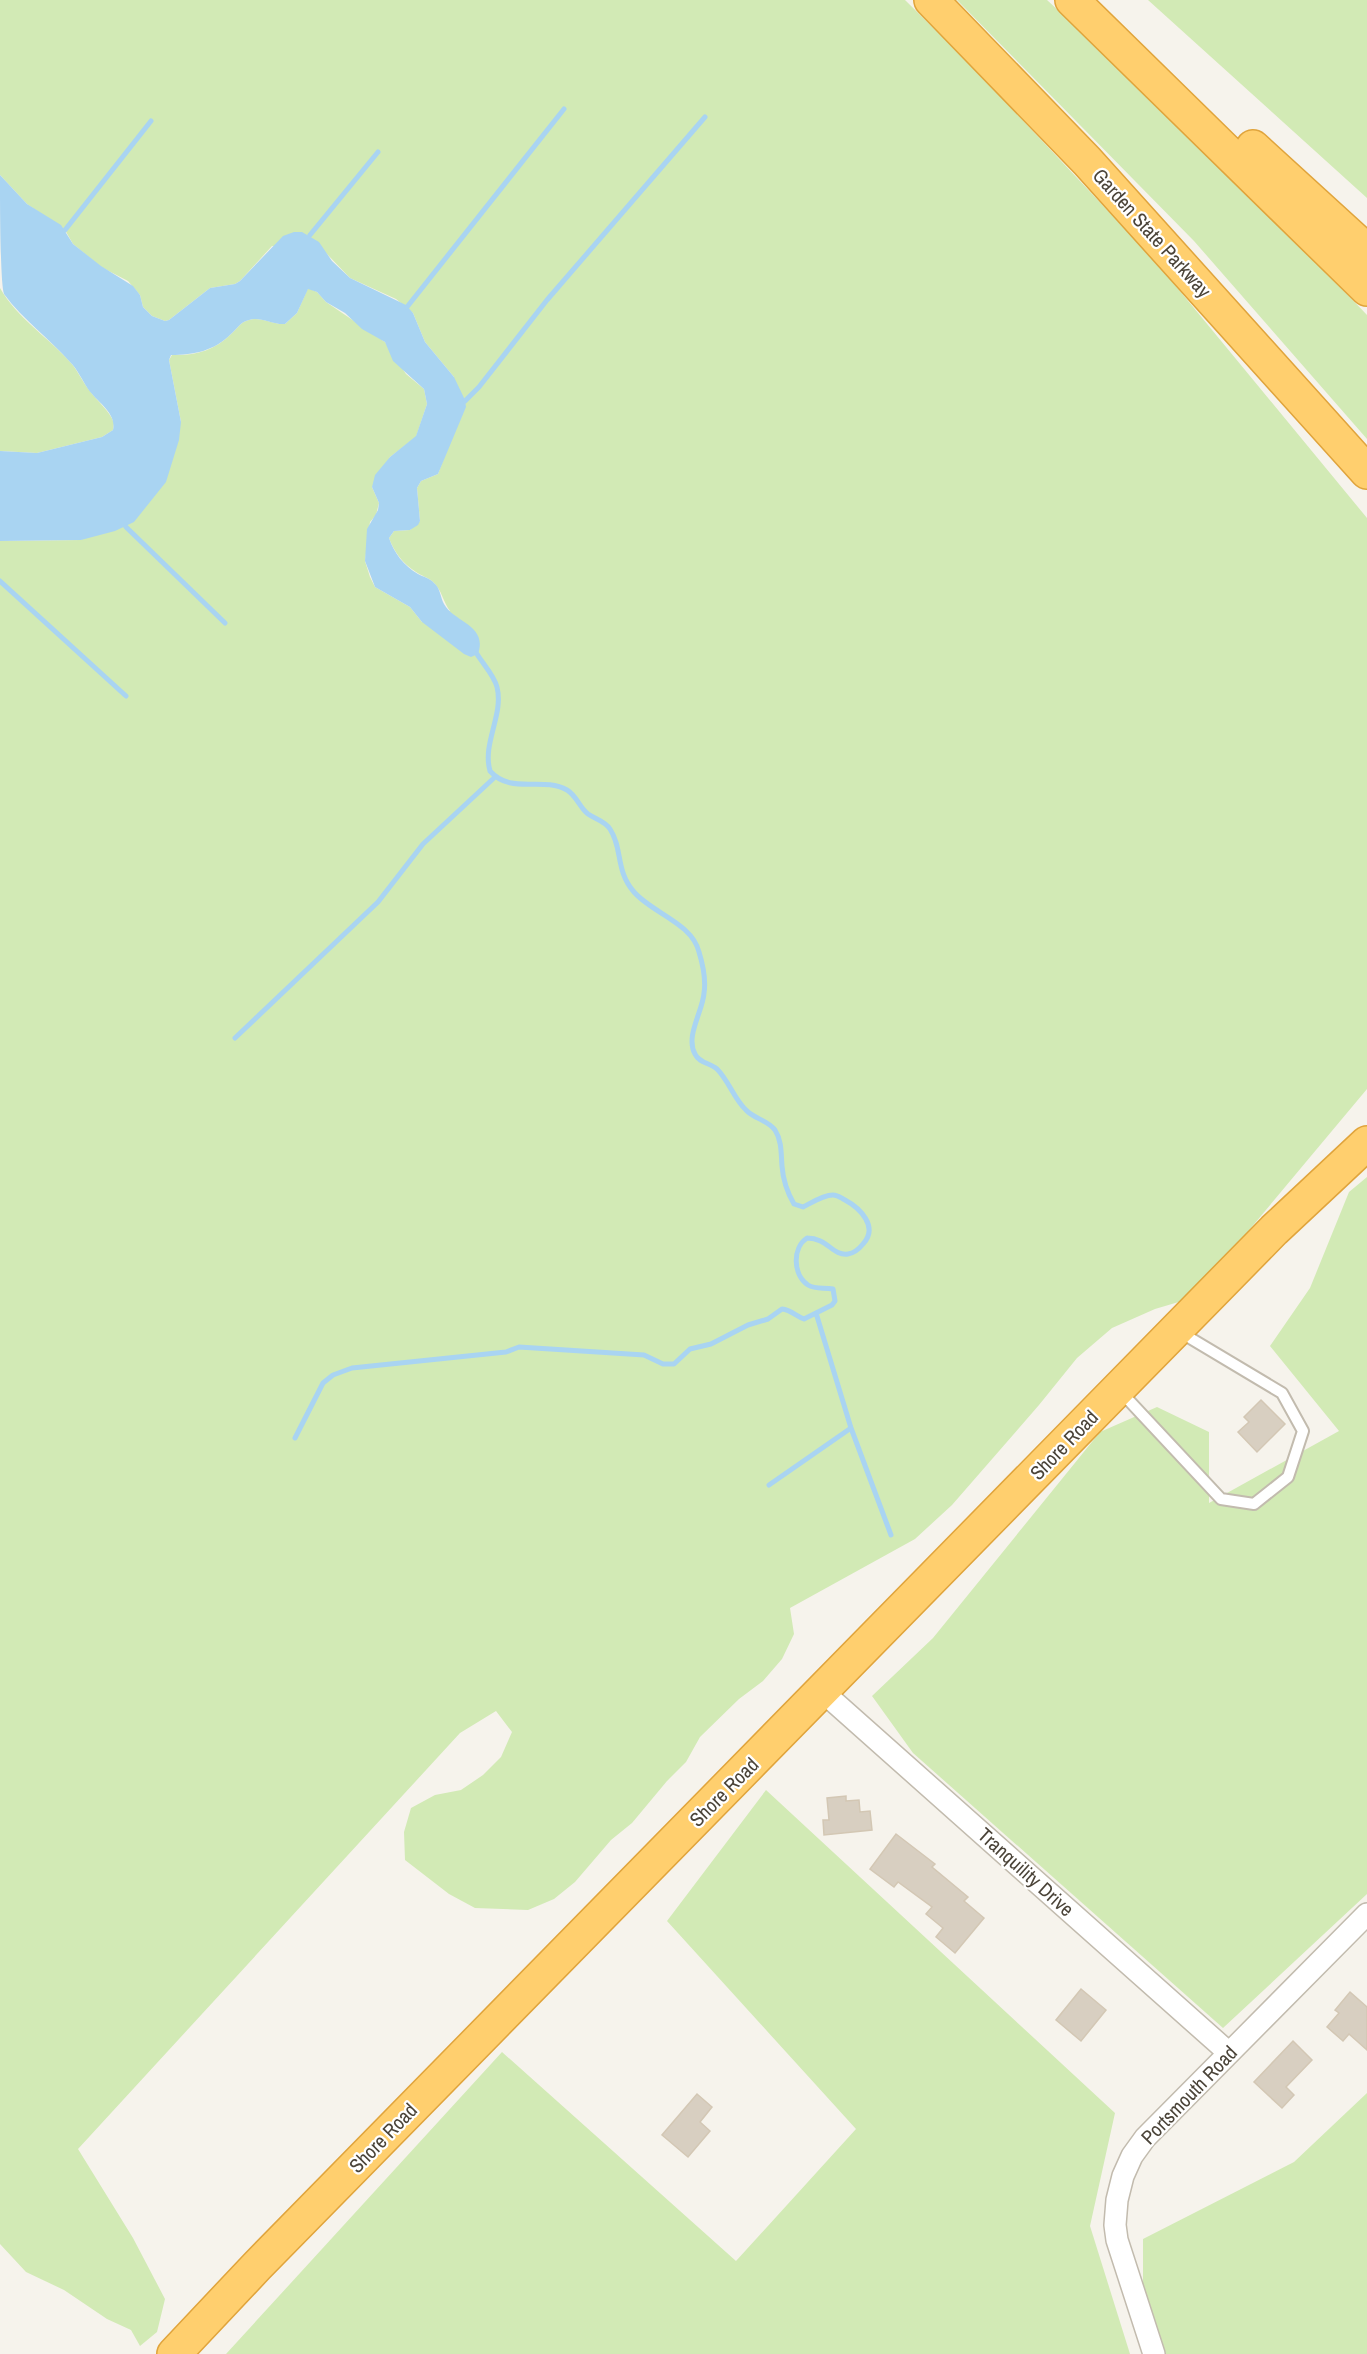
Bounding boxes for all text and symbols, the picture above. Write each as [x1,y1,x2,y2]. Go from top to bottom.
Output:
street label: Garden State Parkway [1087,162,1218,304]
street label: Shore Road [1024,1404,1104,1486]
street label: Shore Road [683,1751,764,1832]
street label: Tranquility Drive [972,1821,1080,1922]
street label: Portsmouth Road [1135,2039,1243,2150]
street label: Shore Road [343,2097,423,2179]

